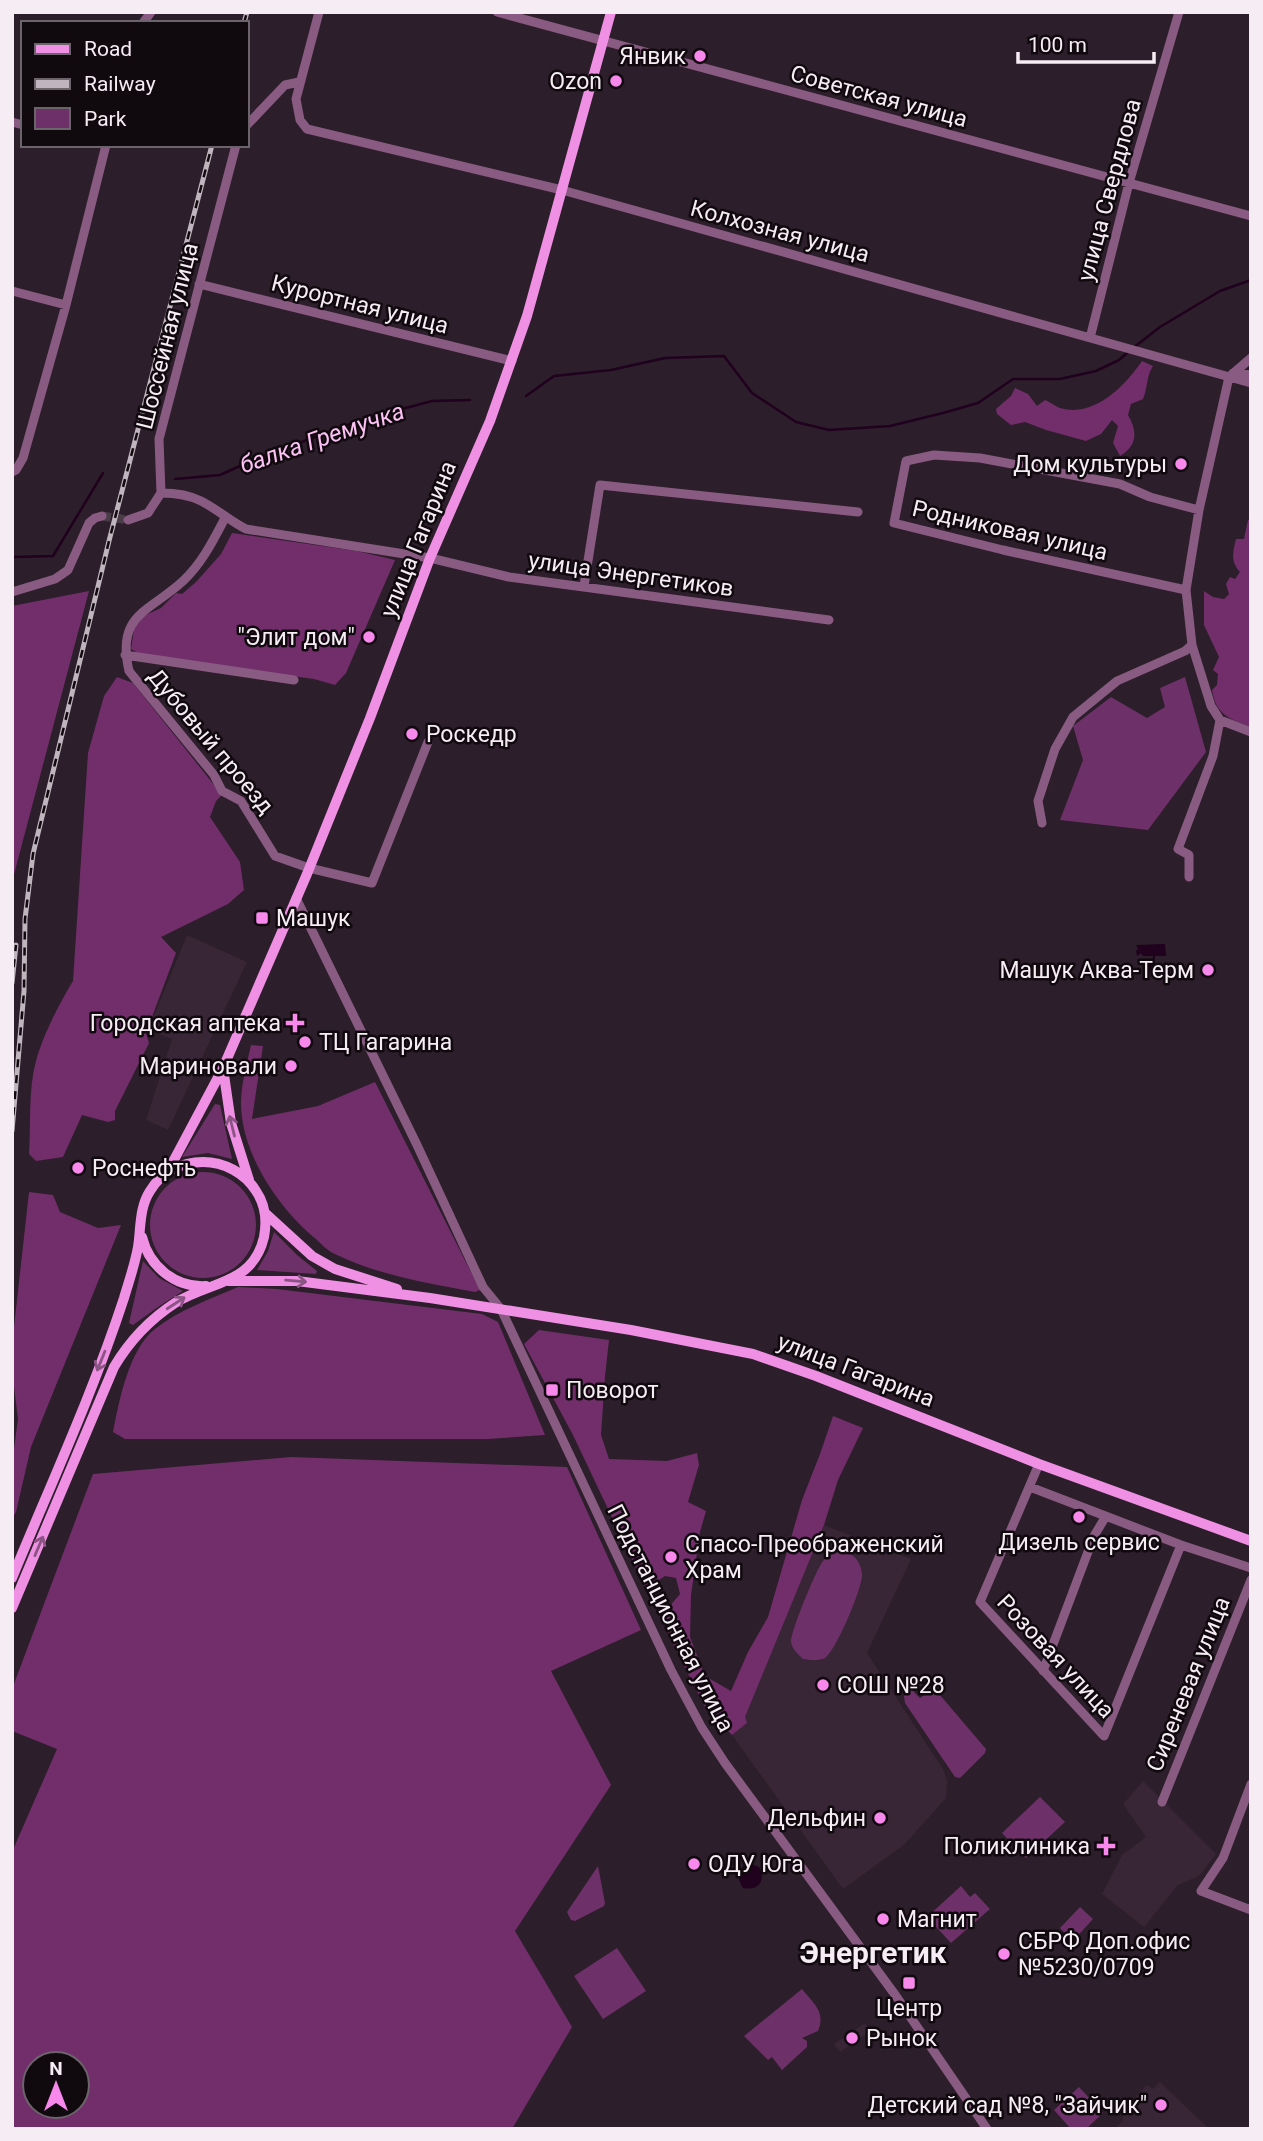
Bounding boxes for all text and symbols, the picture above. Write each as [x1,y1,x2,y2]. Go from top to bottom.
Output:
legend [21,21,248,147]
scale bar [1018,21,1154,65]
text: 100 m [1028,33,1087,57]
text: Road [84,37,132,61]
place label: Янвик [619,43,687,70]
marker: Янвик [692,48,708,64]
street label: Советская улица [788,60,970,133]
place label: Ozon [549,68,602,95]
text: Railway [84,72,156,96]
marker: Ozon [608,73,624,89]
street label: улица Свердлова [1072,96,1147,284]
text: Park [84,107,127,131]
street label: Колхозная улица [688,195,872,268]
street label: Шоссейная улица [131,240,204,432]
street label: Курортная улица [269,269,451,340]
water label: балка Гремучка [236,397,408,479]
place label: Дом культуры [1013,451,1167,478]
marker: Дом культуры [1173,456,1189,472]
street label: улица Гагарина [375,457,462,621]
street label: Родниковая улица [910,495,1110,566]
street label: улица Энергетиков [527,547,735,602]
place label: "Элит дом" [238,624,355,651]
marker: "Элит дом" [361,629,377,645]
street label: Дубовый проезд [142,663,279,819]
place label: Роскедр [426,721,517,748]
marker: Роскедр [404,726,420,742]
place label: Машук [276,905,351,932]
marker: Машук [254,910,270,926]
place label: Машук Аква-Терм [1000,957,1194,984]
marker: Машук Аква-Терм [1200,962,1216,978]
place label: Городская аптека [90,1010,281,1037]
marker: Городская аптека [287,1015,303,1031]
place label: ТЦ Гагарина [319,1029,452,1056]
marker: ТЦ Гагарина [297,1034,313,1050]
place label: Мариновали [140,1053,277,1080]
marker: Мариновали [283,1058,299,1074]
one-way arrow [225,1116,238,1138]
place label: Роснефть [92,1155,196,1182]
marker: Роснефть [70,1160,86,1176]
one-way arrow [284,1275,307,1288]
one-way arrow [166,1295,186,1309]
street label: улица Гагарина [774,1328,938,1413]
one-way arrow [94,1350,107,1372]
place label: Поворот [566,1377,659,1404]
marker: Поворот [544,1382,560,1398]
street label: Подстанционная улица [601,1500,740,1737]
marker: Дизель сервис [1071,1509,1087,1525]
place label: Дизель сервис [998,1529,1160,1556]
place label: Спасо-Преображенский Храм [685,1531,944,1584]
one-way arrow [33,1535,46,1557]
marker: Спасо-Преображенский Храм [663,1549,679,1565]
street label: Розовая улица [991,1589,1120,1724]
street label: Сиреневая улица [1141,1593,1236,1775]
place label: СОШ №28 [837,1672,945,1699]
marker: СОШ №28 [815,1677,831,1693]
place label: Дельфин [767,1805,866,1832]
marker: Дельфин [872,1810,888,1826]
place label: Поликлиника [944,1833,1090,1860]
marker: Поликлиника [1096,1836,1116,1856]
place label: ОДУ Юга [708,1851,804,1878]
marker: ОДУ Юга [686,1856,702,1872]
place label: Магнит [897,1906,977,1933]
marker: Магнит [875,1911,891,1927]
place label: СБРФ Доп.офис №5230/0709 [1018,1928,1190,1981]
district label: Энергетик [799,1935,947,1970]
marker: СБРФ Доп.офис №5230/0709 [996,1946,1012,1962]
marker: Центр [901,1975,917,1991]
place label: Центр [876,1995,942,2022]
place label: Рынок [866,2025,938,2052]
marker: Рынок [844,2030,860,2046]
north arrow [21,2050,91,2120]
text: N [49,2057,63,2080]
place label: Детский сад №8, "Зайчик" [867,2092,1147,2119]
marker: Детский сад №8, "Зайчик" [1153,2097,1169,2113]

